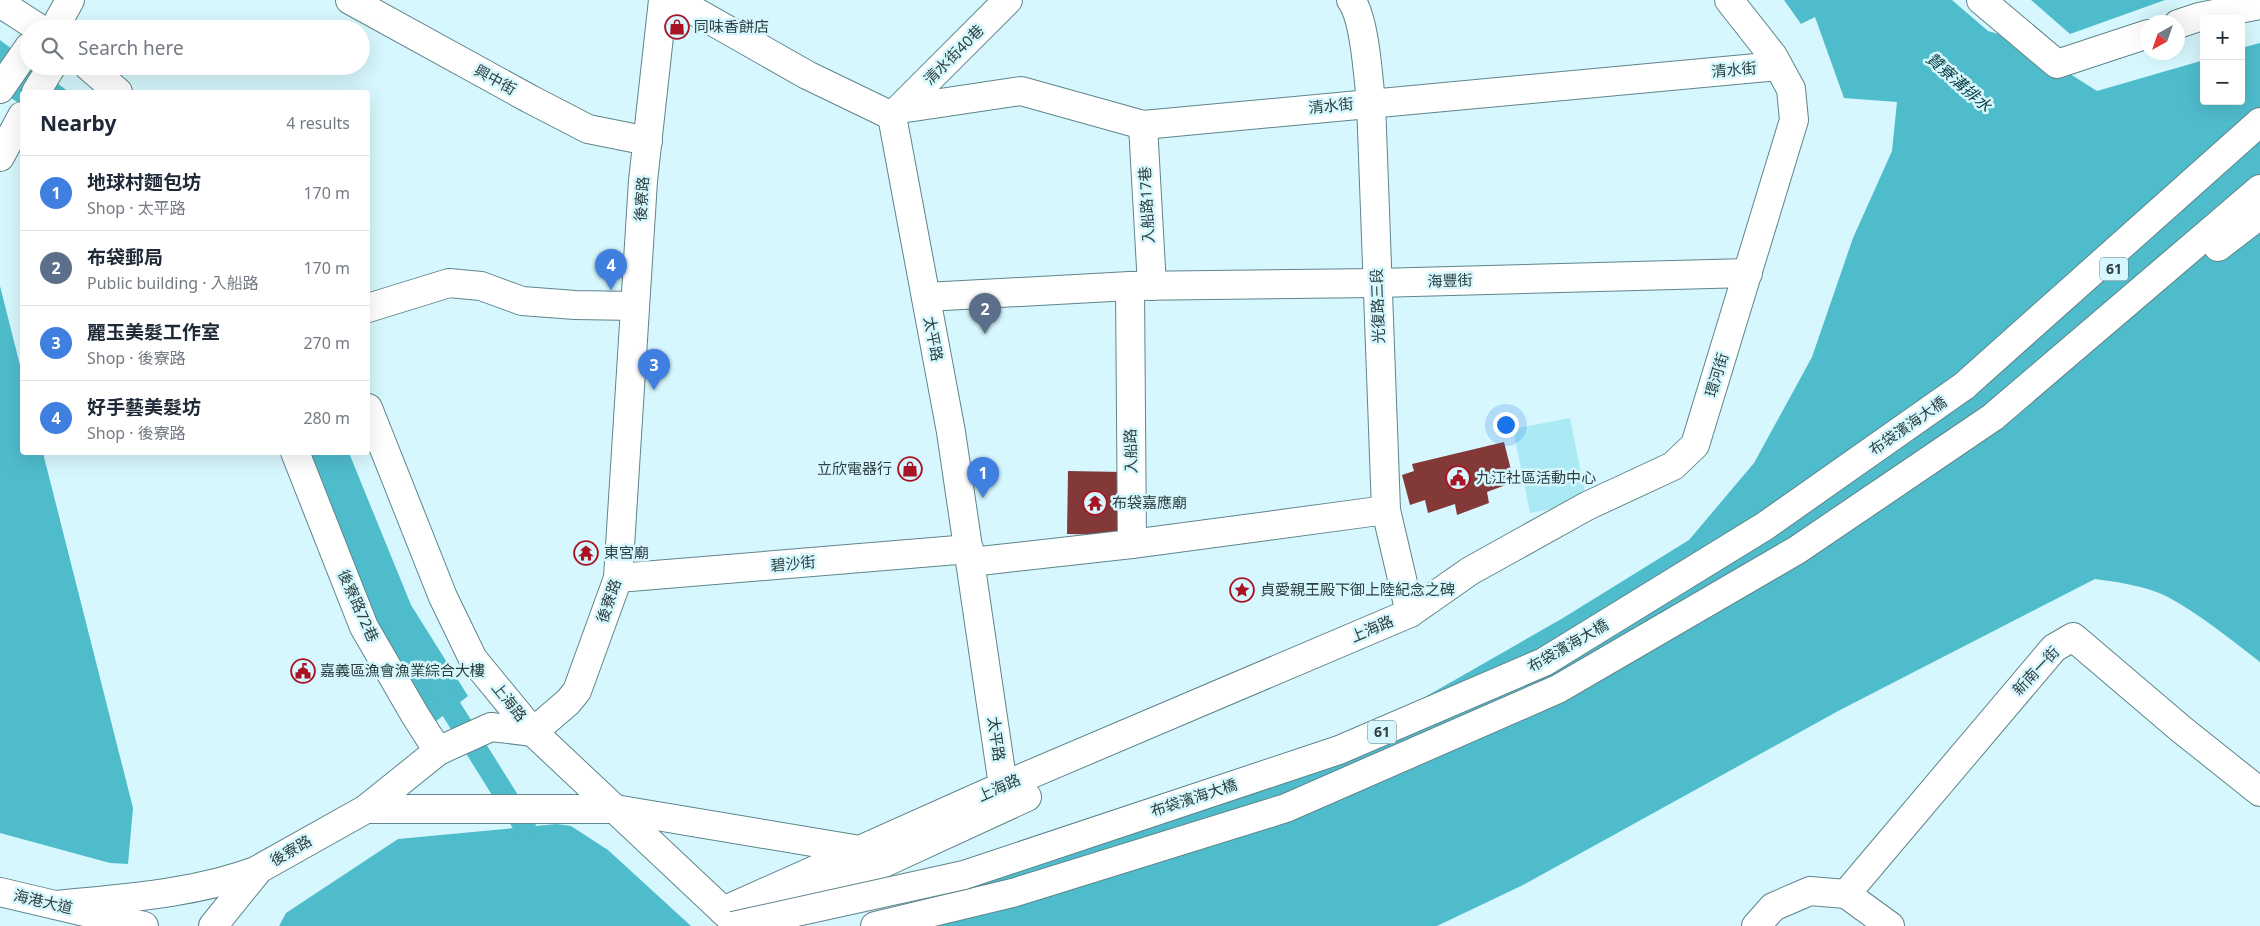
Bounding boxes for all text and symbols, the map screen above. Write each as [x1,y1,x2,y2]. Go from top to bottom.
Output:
shop icon: 同味香餅店 [664,14,690,40]
north arrow [2140,15,2185,60]
map controls [2200,15,2245,105]
button: + [2200,15,2245,60]
place label: 同味香餅店 [694,16,769,36]
search box [20,20,370,75]
street label: 清水街40巷 [919,20,988,89]
icon: search [38,34,66,62]
text: Search here [78,35,184,61]
water label: 贊寮溝排水 [1922,47,1997,117]
street label: 清水街 [1711,57,1757,81]
street label: 興中街 [471,59,520,99]
button: − [2200,60,2245,105]
street label: 清水街 [1307,93,1354,117]
text: Nearby [40,109,116,137]
text: 4 results [286,112,350,134]
street label: 入船路17巷 [1134,166,1158,244]
text: 地球村麵包坊 [87,169,201,195]
street label: 後寮路 [629,176,653,222]
text: 1 [51,182,61,204]
text: 170 m [303,182,350,204]
text: Shop · 太平路 [87,197,186,219]
text: 布袋郵局 [87,244,163,270]
pin: 4 [595,249,627,290]
text: 2 [51,257,61,279]
text: 170 m [303,257,350,279]
road number: 61 [2100,258,2128,280]
street label: 光復路三段 [1366,268,1388,344]
street label: 海豐街 [1427,269,1473,291]
text: Public building · 入船路 [87,272,259,294]
pin: 2 [969,293,1001,334]
street label: 太平路 [920,315,948,363]
text: 麗玉美髮工作室 [87,319,220,345]
text: 3 [51,332,61,354]
text: 270 m [303,332,350,354]
text: Shop · 後寮路 [87,347,186,369]
pin: 3 [638,349,670,390]
street label: 環河街 [1700,350,1732,399]
street label: 布袋濱海大橋 [1865,391,1950,459]
text: 好手藝美髮坊 [87,394,201,420]
text: 4 [51,407,61,429]
text: 280 m [303,407,350,429]
your location [1493,412,1519,438]
text: Shop · 後寮路 [87,422,186,444]
street label: 入船路 [1120,428,1140,474]
shop icon: 立欣電器行 [897,456,923,482]
pin: 1 [967,457,999,498]
place label: 立欣電器行 [817,458,892,478]
public building icon: 九江社區活動中心 [1445,465,1471,491]
place label: 九江社區活動中心 [1476,467,1596,487]
temple icon: 布袋嘉應廟 [1082,490,1108,516]
place label: 布袋嘉應廟 [1112,492,1187,512]
temple icon: 東宮廟 [573,540,599,566]
place label: 東宮廟 [604,542,649,562]
street label: 碧沙街 [770,551,816,575]
street label: 後寮路72巷 [334,566,384,645]
street label: 後寮路 [591,576,625,625]
place icon: 貞愛親王殿下御上陸紀念之碑 [1229,577,1255,603]
place label: 貞愛親王殿下御上陸紀念之碑 [1260,579,1455,599]
street label: 上海路 [1347,610,1396,646]
street label: 布袋濱海大橋 [1524,614,1611,676]
street label: 新南一街 [2007,642,2063,699]
public building icon: 嘉義區漁會漁業綜合大樓 [290,658,316,684]
place label: 嘉義區漁會漁業綜合大樓 [320,660,485,680]
street label: 上海路 [488,678,532,725]
street label: 太平路 [984,715,1010,763]
road number: 61 [1368,720,1396,744]
street label: 上海路 [974,769,1023,805]
street label: 布袋濱海大橋 [1148,774,1240,820]
street label: 後寮路 [266,830,315,870]
street label: 海港大道 [12,885,75,918]

